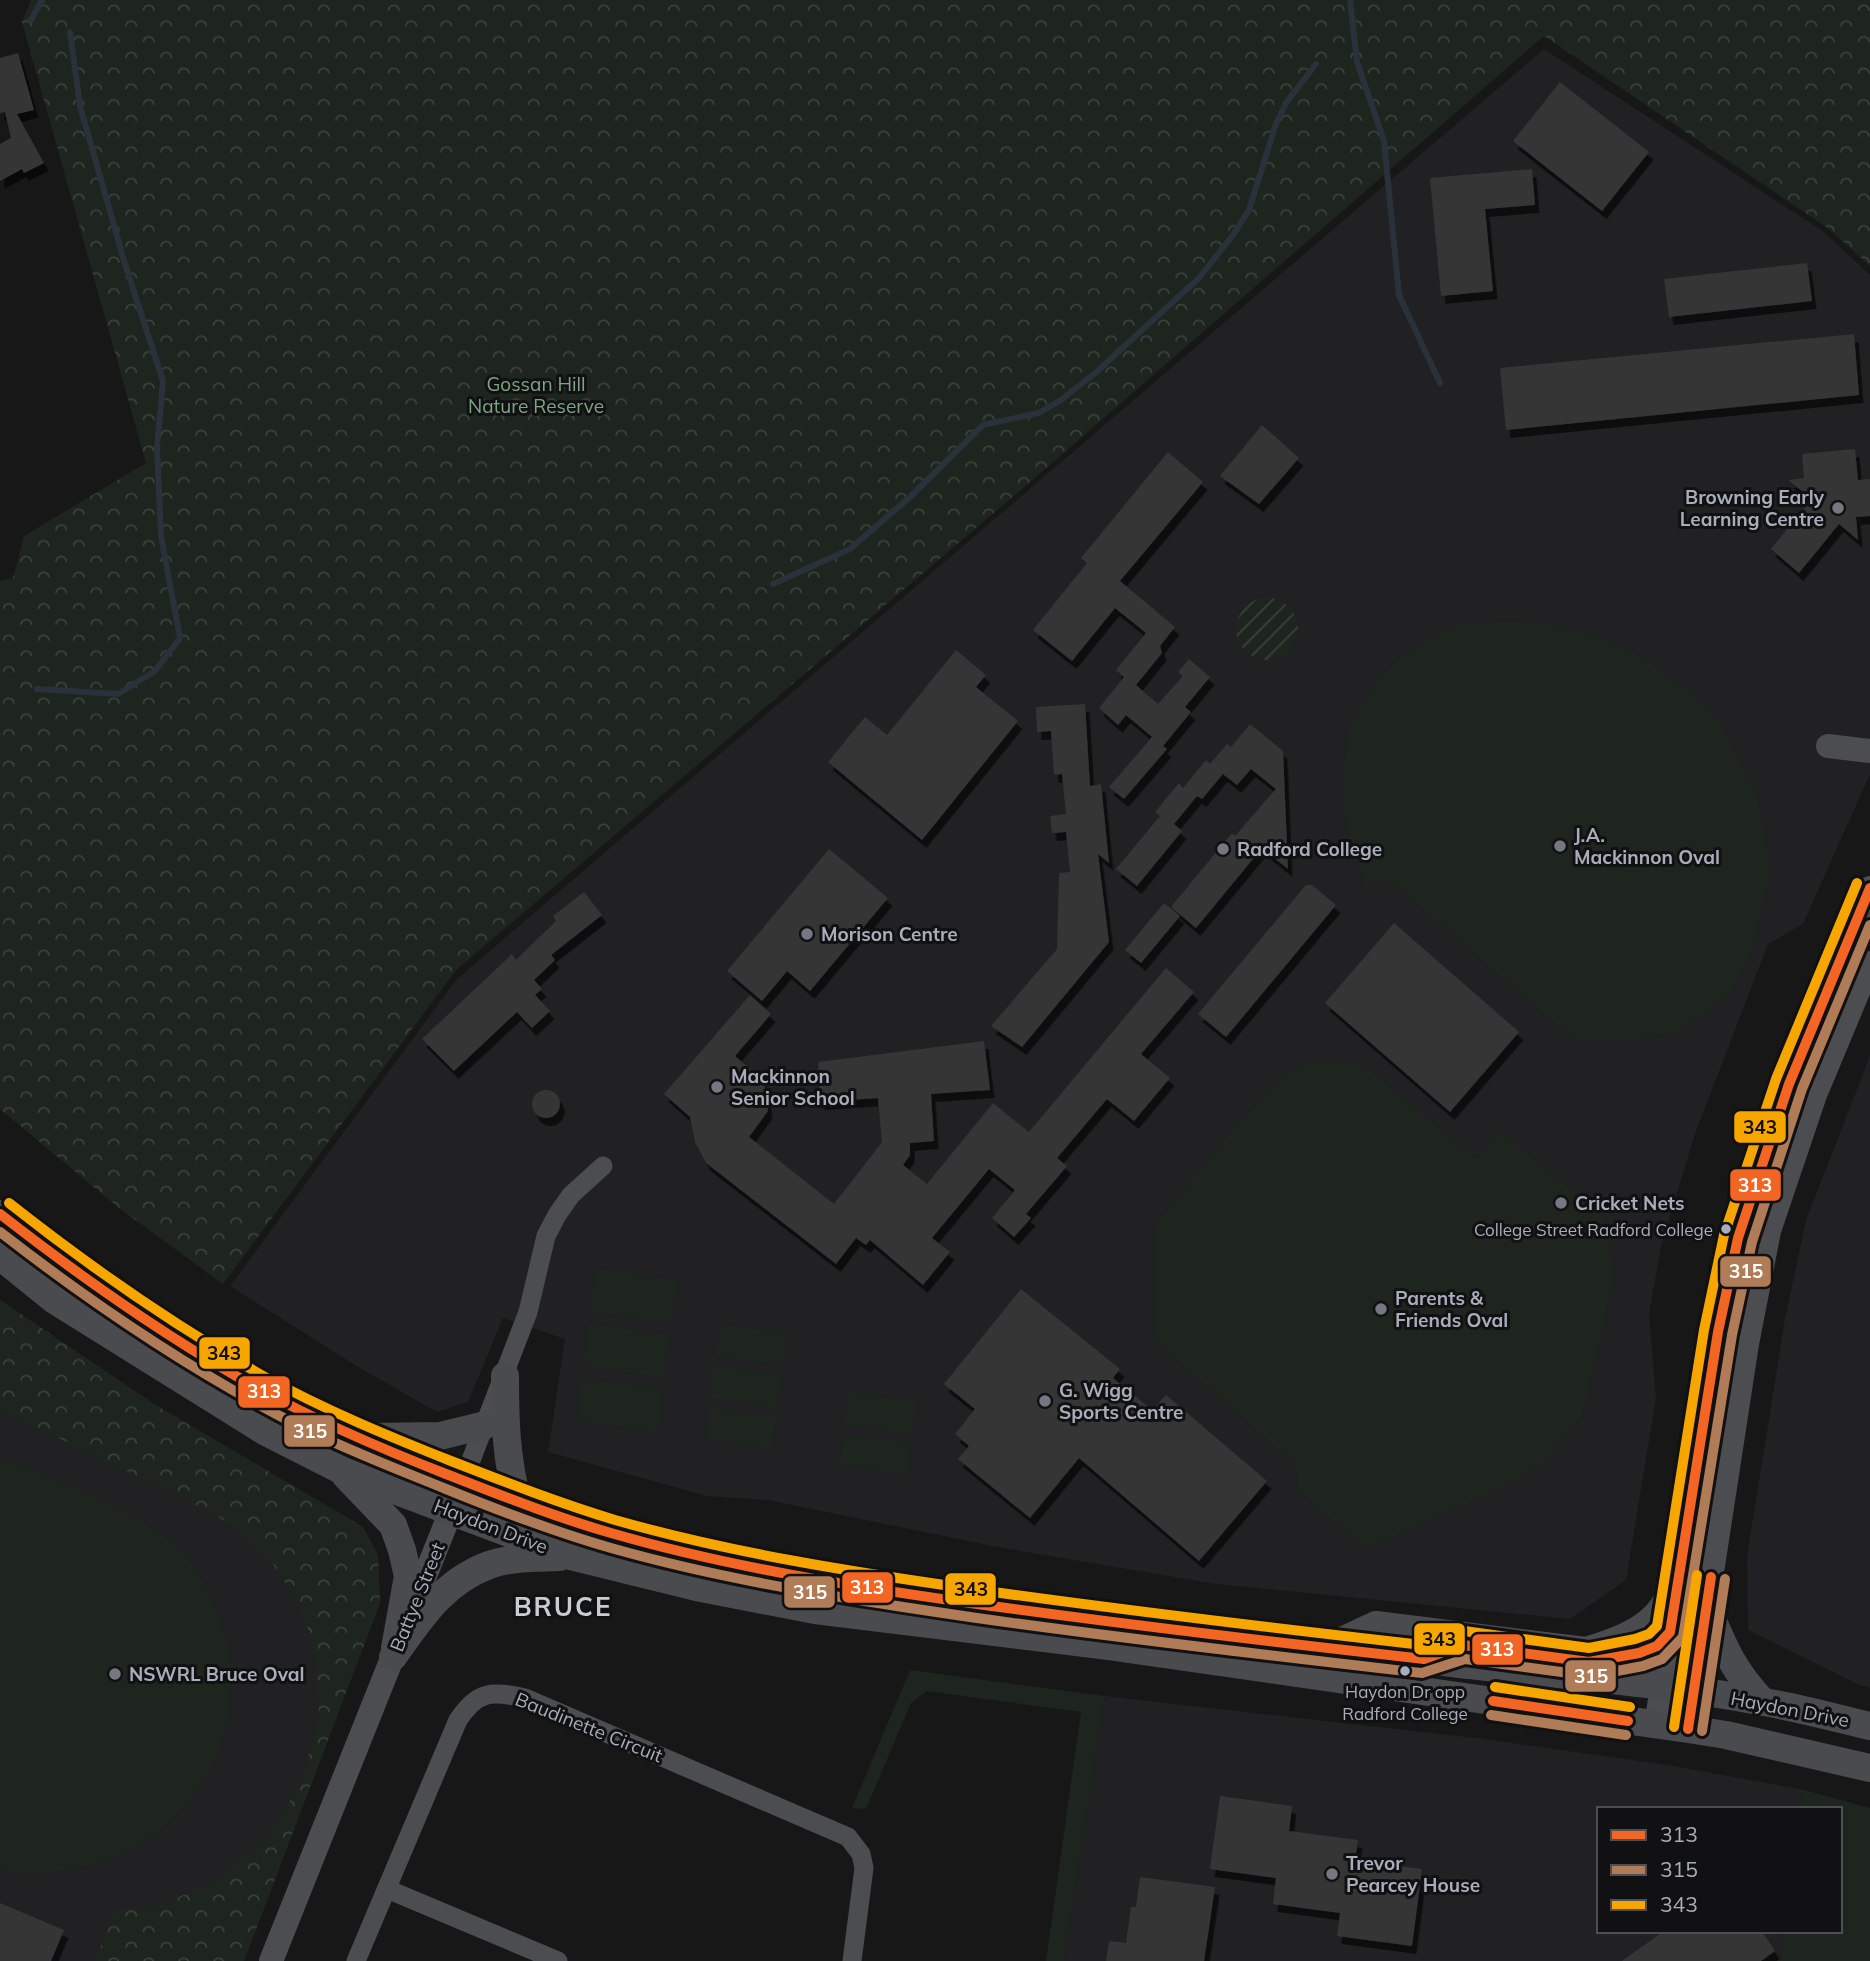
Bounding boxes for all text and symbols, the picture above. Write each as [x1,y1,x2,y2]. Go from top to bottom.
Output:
park label: Gossan Hill Nature Reserve [468,372,604,418]
place label: Browning Early Learning Centre [1680,485,1825,531]
marker: Browning Early Learning Centre [1830,500,1846,516]
place label: J.A. Mackinnon Oval [1574,823,1720,869]
place label: Radford College [1237,837,1382,861]
marker: J.A. Mackinnon Oval [1552,838,1568,854]
marker: Radford College [1215,841,1231,857]
place label: Morison Centre [821,922,958,946]
marker: Morison Centre [799,926,815,942]
place label: Mackinnon Senior School [731,1064,855,1110]
marker: Mackinnon Senior School [709,1079,725,1095]
line badge: 343 [1733,1110,1787,1144]
text: 343 [1743,1115,1777,1139]
line badge: 313 [1729,1168,1782,1202]
text: 313 [1738,1173,1772,1197]
place label: Cricket Nets [1575,1191,1685,1215]
marker: Cricket Nets [1553,1195,1569,1211]
place label: College Street Radford College [1474,1219,1713,1240]
marker: College Street Radford College [1719,1222,1733,1236]
line badge: 315 [1719,1255,1772,1288]
text: 315 [1729,1259,1763,1283]
place label: Parents & Friends Oval [1395,1286,1508,1332]
marker: Parents & Friends Oval [1373,1301,1389,1317]
line badge: 343 [198,1336,251,1370]
text: 343 [207,1341,241,1365]
line badge: 313 [237,1375,291,1409]
place label: G. Wigg Sports Centre [1059,1378,1183,1424]
text: 313 [247,1379,281,1403]
marker: G. Wigg Sports Centre [1037,1393,1053,1409]
line badge: 315 [283,1414,336,1448]
text: 315 [293,1419,327,1443]
street label: Haydon Drive [431,1493,551,1559]
street label: Battye Street [384,1539,450,1655]
line badge: 313 [841,1571,894,1604]
line badge: 343 [944,1572,997,1606]
line badge: 315 [783,1575,836,1609]
text: 313 [850,1575,884,1599]
text: 343 [954,1577,988,1601]
text: 315 [793,1580,827,1604]
district label: BRUCE [514,1590,612,1623]
line badge: 343 [1413,1622,1466,1656]
text: 343 [1422,1627,1456,1651]
line badge: 313 [1471,1633,1524,1666]
text: 313 [1480,1637,1514,1661]
line badge: 315 [1564,1659,1617,1693]
place label: NSWRL Bruce Oval [129,1662,305,1686]
marker: Haydon Dr opp Radford College [1398,1664,1412,1678]
text: 315 [1574,1664,1608,1688]
marker: NSWRL Bruce Oval [107,1666,123,1682]
place label: Haydon Dr opp Radford College [1342,1681,1468,1724]
street label: Haydon Drive [1729,1686,1851,1732]
street label: Baudinette Circuit [512,1687,666,1768]
legend [1597,1807,1842,1933]
text: 313 [1660,1821,1698,1847]
place label: Trevor Pearcey House [1346,1851,1480,1897]
text: 315 [1660,1856,1698,1882]
marker: Trevor Pearcey House [1324,1866,1340,1882]
text: 343 [1660,1891,1698,1917]

